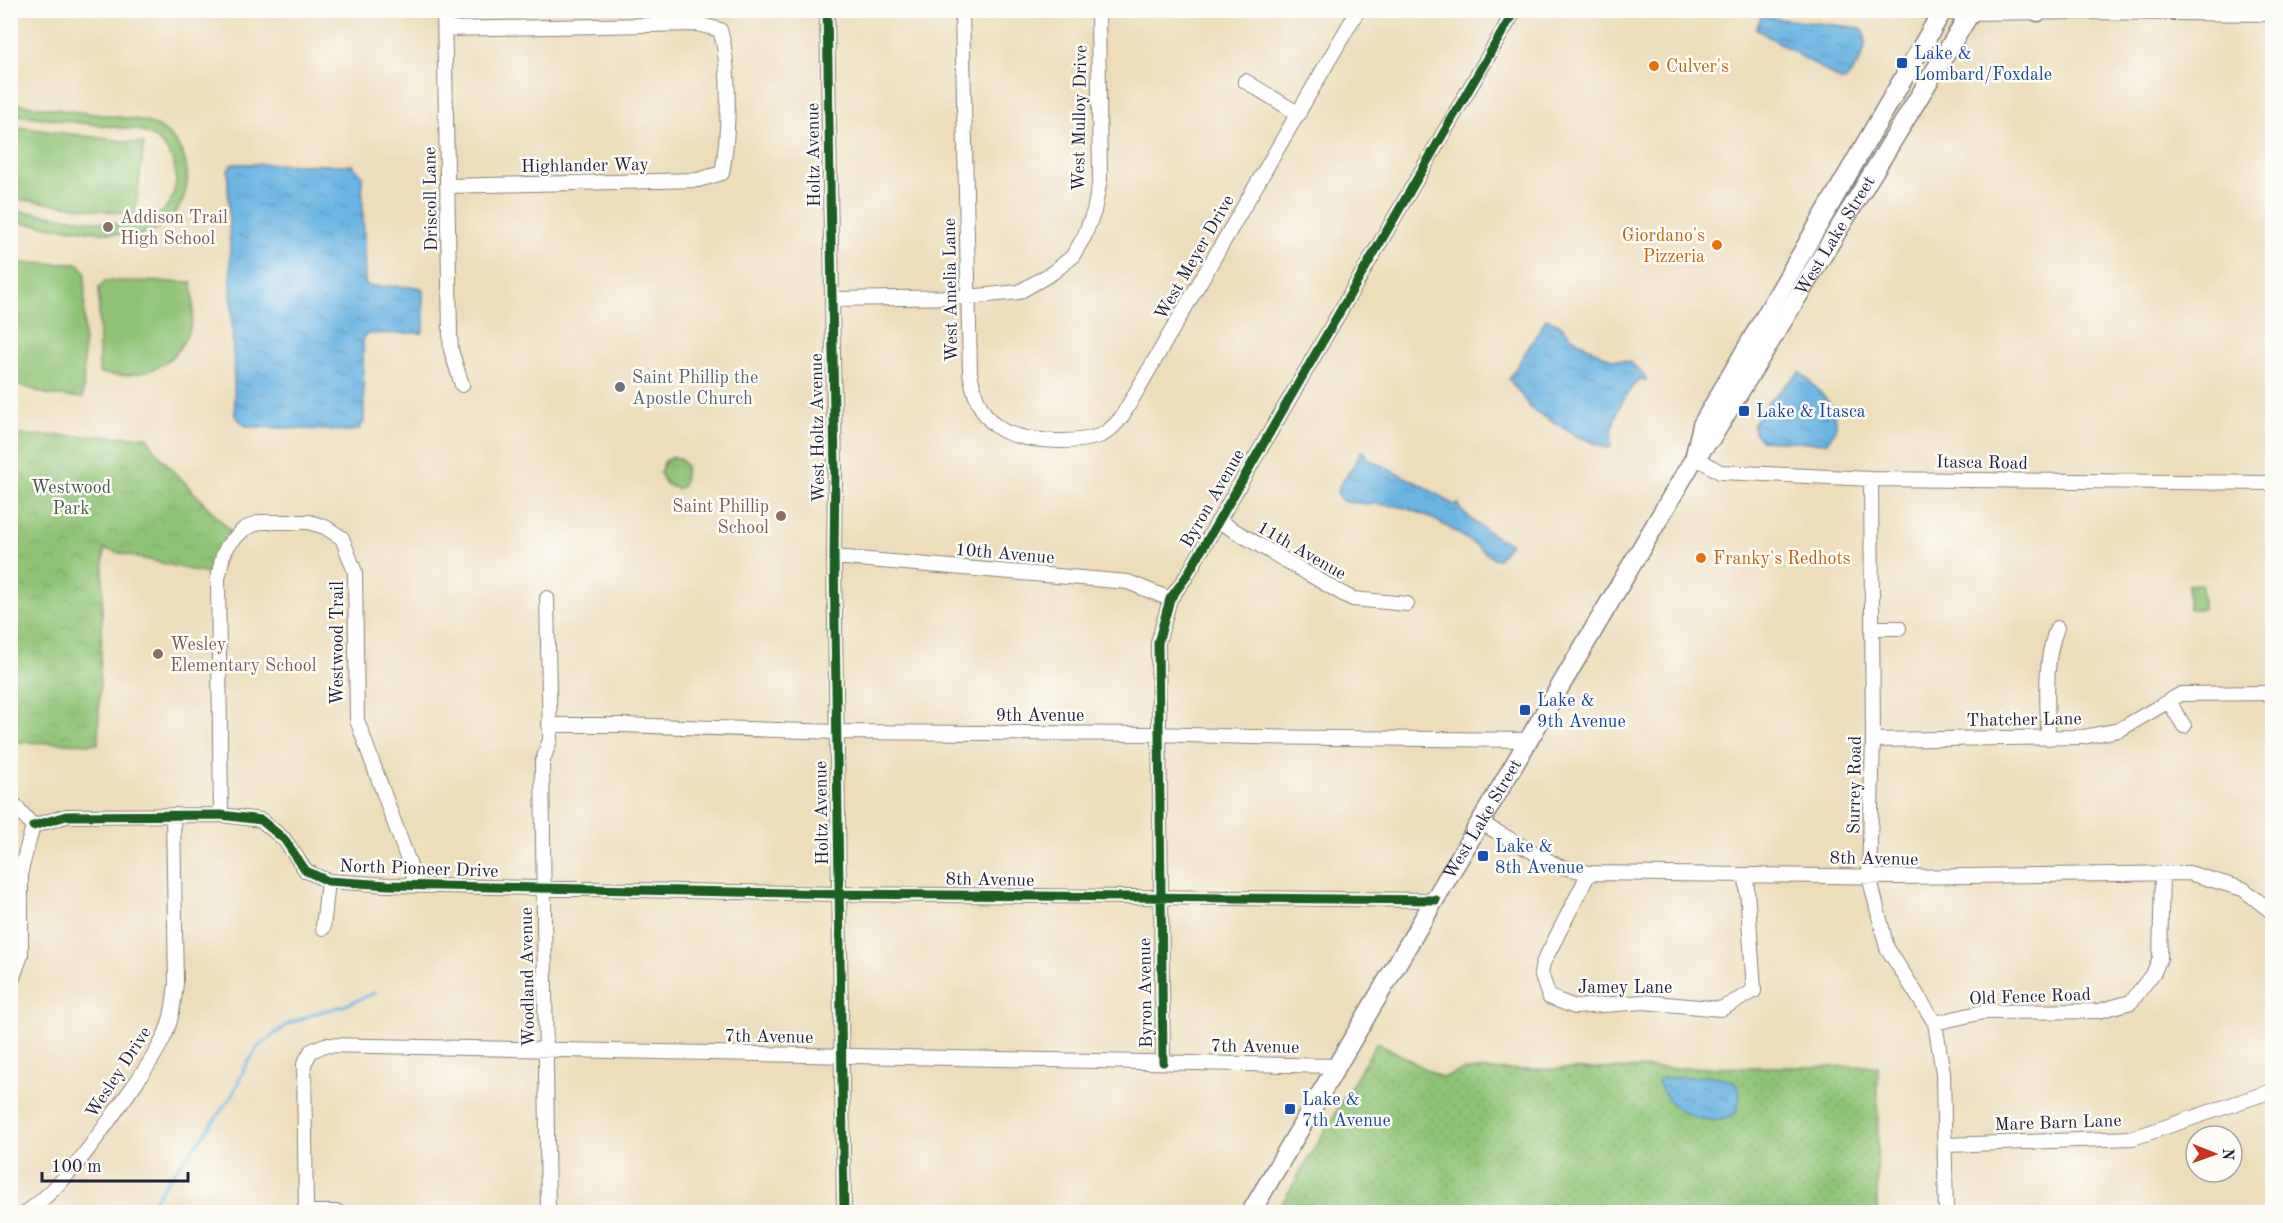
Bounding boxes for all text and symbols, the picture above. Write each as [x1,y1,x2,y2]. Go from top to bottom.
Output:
street label: West Mulloy Drive [1070,45,1090,191]
place label: Lake & Lombard/Foxdale [1914,45,2052,84]
marker: Lake & Lombard/Foxdale [1895,56,1909,70]
place label: Culver's [1666,58,1729,76]
marker: Culver's [1647,59,1661,73]
street label: Holtz Avenue [804,103,824,207]
street label: Driscoll Lane [421,147,441,251]
street label: Highlander Way [521,156,650,176]
street label: West Lake Street [1792,173,1879,299]
street label: West Meyer Drive [1152,192,1238,323]
place label: Addison Trail High School [120,209,228,248]
street label: West Amelia Lane [941,218,961,362]
marker: Addison Trail High School [101,220,115,234]
place label: Giordano's Pizzeria [1622,227,1705,266]
marker: Giordano's Pizzeria [1710,238,1724,252]
street label: West Holtz Avenue [808,353,828,503]
place label: Saint Phillip the Apostle Church [632,369,758,408]
marker: Saint Phillip the Apostle Church [613,380,627,394]
place label: Lake & Itasca [1756,403,1866,421]
marker: Lake & Itasca [1737,404,1751,418]
street label: Byron Avenue [1178,446,1248,551]
street label: Itasca Road [1936,453,2028,473]
park label: Westwood Park [31,479,111,518]
place label: Saint Phillip School [672,498,769,537]
marker: Saint Phillip School [774,509,788,523]
street label: 11th Avenue [1254,518,1349,583]
street label: 10th Avenue [955,541,1055,567]
place label: Franky's Redhots [1713,550,1851,568]
marker: Franky's Redhots [1694,551,1708,565]
street label: Westwood Trail [329,581,347,705]
place label: Wesley Elementary School [170,636,317,675]
marker: Wesley Elementary School [151,647,165,661]
place label: Lake & 9th Avenue [1537,692,1626,731]
marker: Lake & 9th Avenue [1518,703,1532,717]
street label: 9th Avenue [996,707,1084,725]
street label: Thatcher Lane [1966,710,2082,730]
street label: Surrey Road [1845,736,1865,834]
street label: West Lake Street [1441,756,1525,883]
street label: Holtz Avenue [812,761,832,865]
place label: Lake & 8th Avenue [1495,838,1584,877]
marker: Lake & 8th Avenue [1476,849,1490,863]
street label: 8th Avenue [1829,849,1919,869]
street label: North Pioneer Drive [339,857,499,881]
street label: 8th Avenue [945,870,1035,890]
street label: Woodland Avenue [518,907,538,1047]
street label: Byron Avenue [1136,938,1156,1048]
street label: Jamey Lane [1578,979,1672,997]
street label: Old Fence Road [1969,986,2091,1008]
street label: Wesley Drive [83,1024,155,1121]
street label: 7th Avenue [724,1027,814,1047]
street label: 7th Avenue [1210,1037,1300,1057]
place label: Lake & 7th Avenue [1302,1091,1391,1130]
marker: Lake & 7th Avenue [1283,1102,1297,1116]
street label: Mare Barn Lane [1994,1112,2122,1134]
north arrow [2184,1124,2244,1184]
scale bar [42,1145,188,1183]
text: N [2219,1148,2235,1161]
text: 100 m [51,1158,102,1176]

